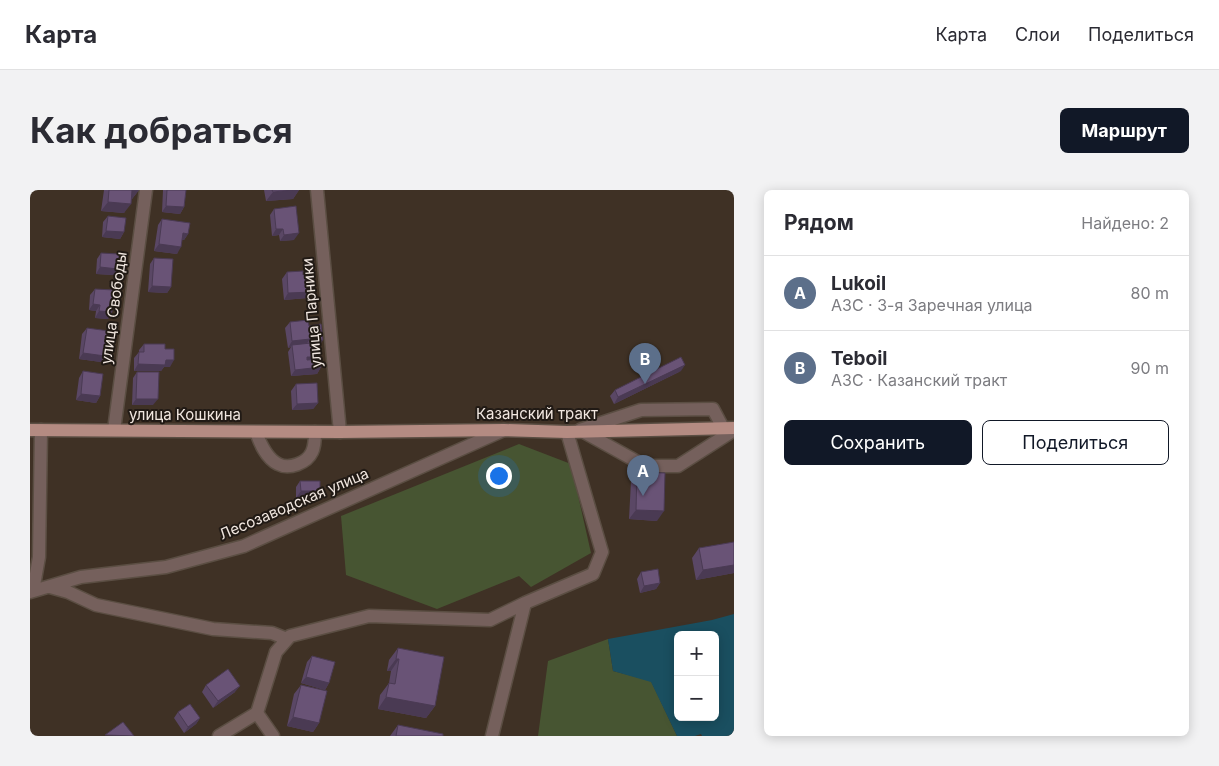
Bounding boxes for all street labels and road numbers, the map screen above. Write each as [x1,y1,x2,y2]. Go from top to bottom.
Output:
street label: улица Свободы [96,250,131,366]
street label: улица Парники [297,257,326,369]
street label: Казанский тракт [476,404,598,423]
street label: улица Кошкина [129,405,241,424]
street label: Лесозаводская улица [216,463,371,544]

